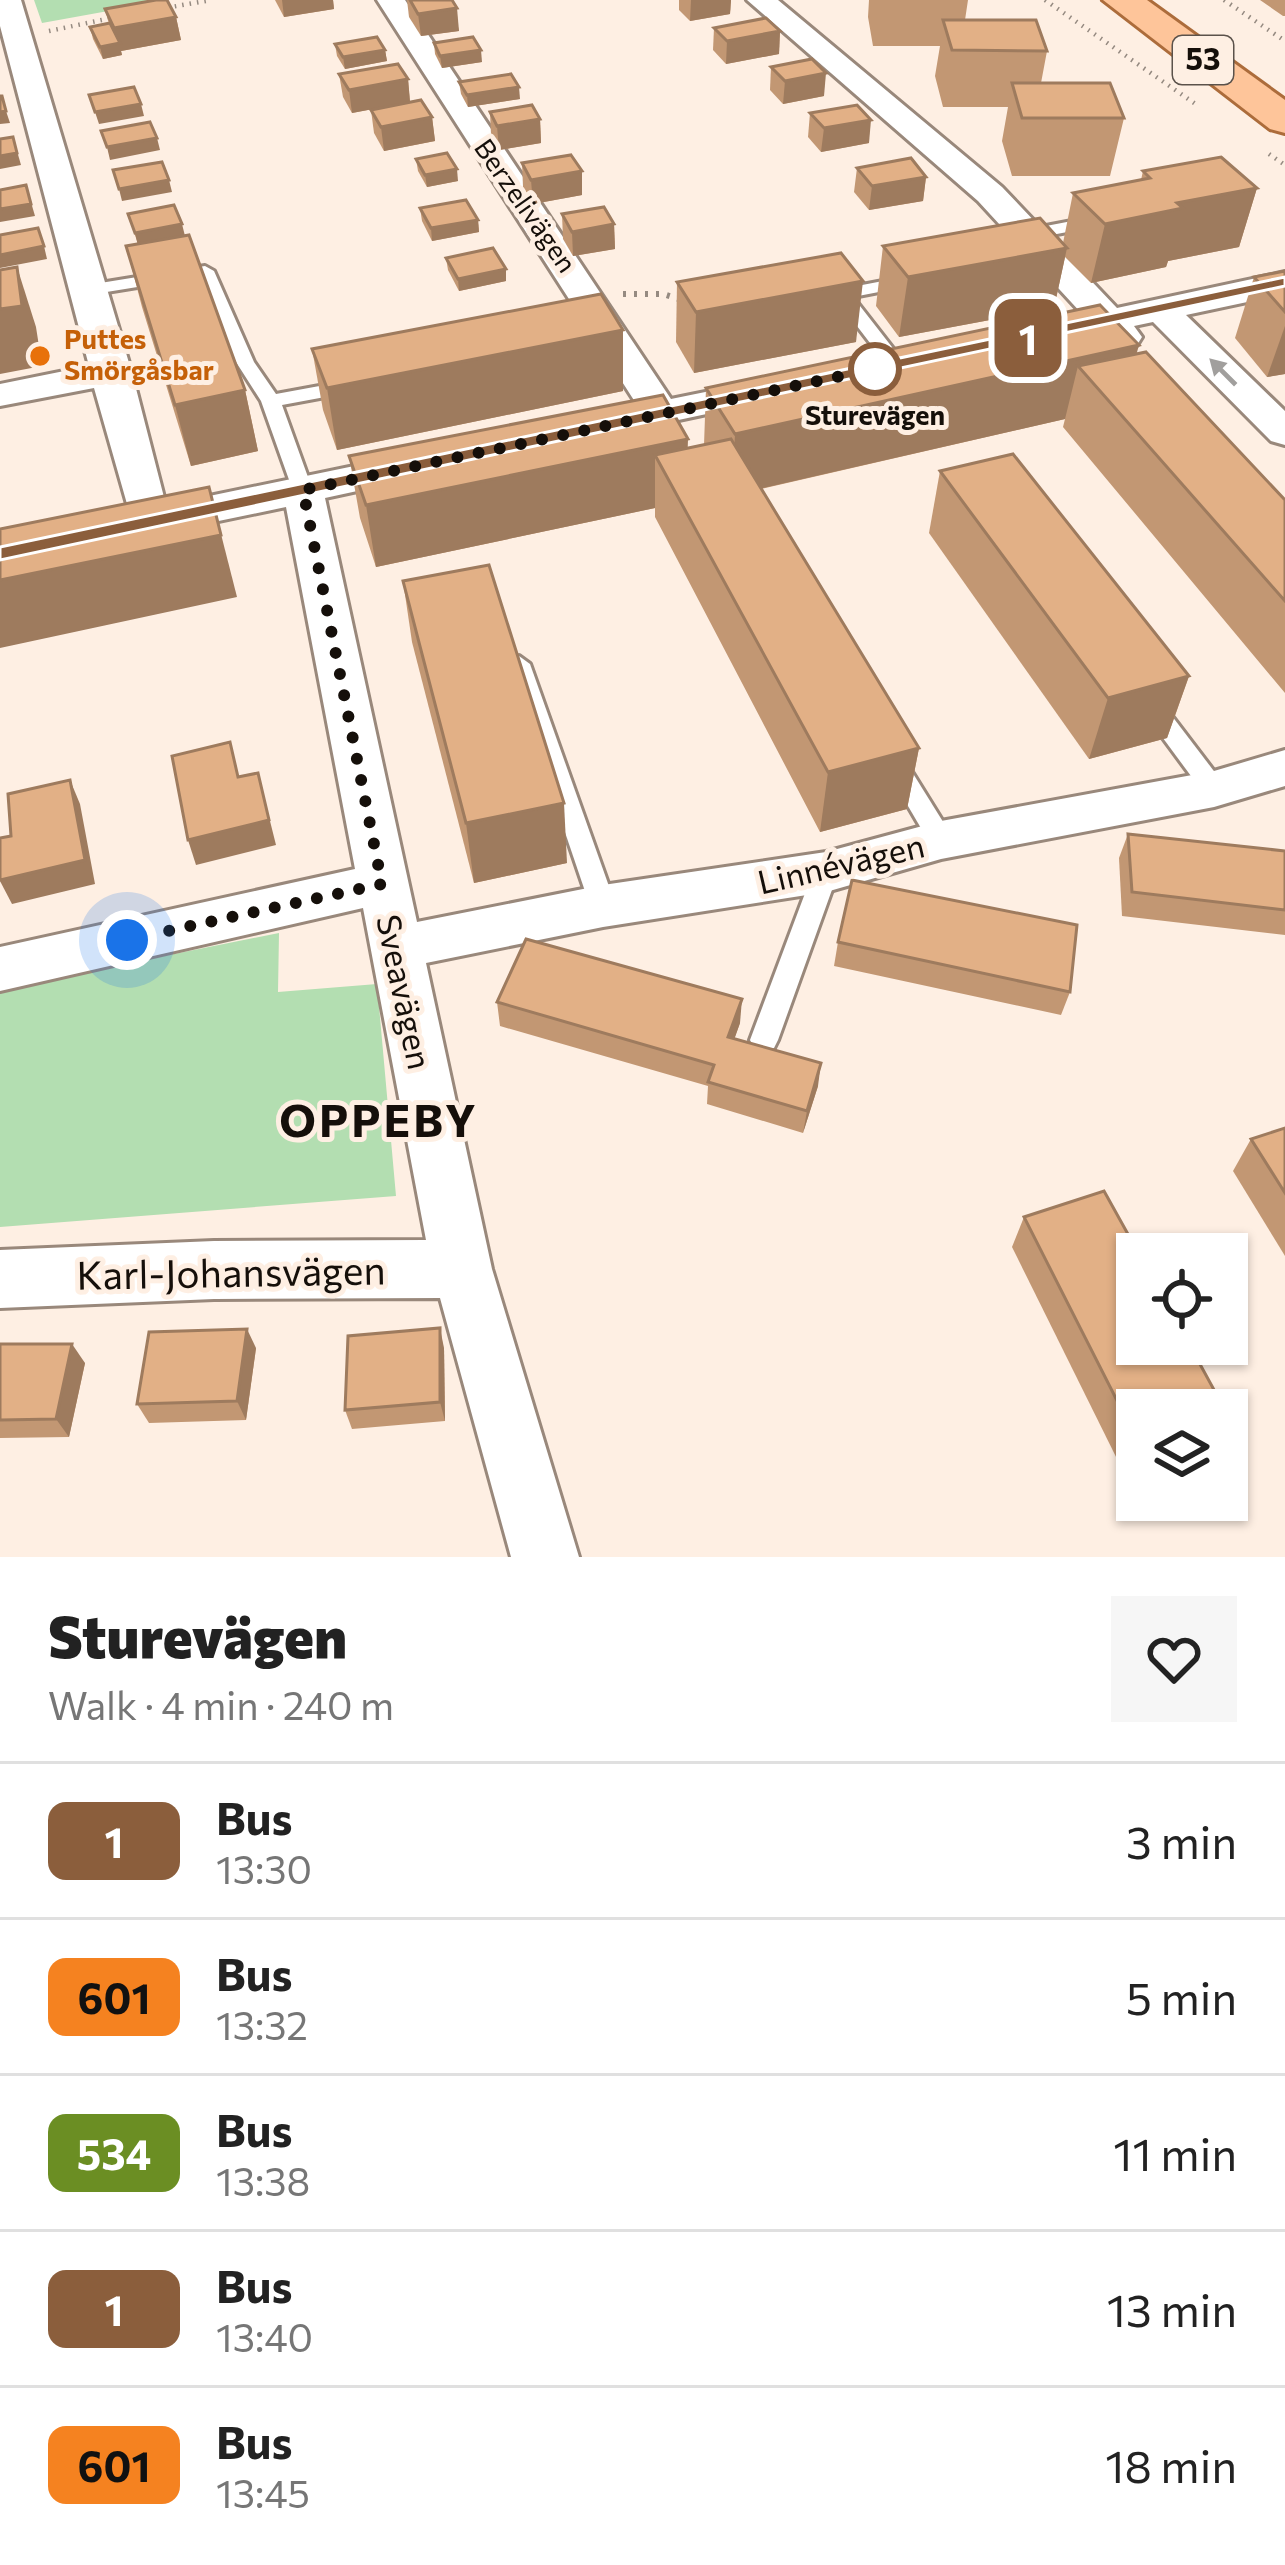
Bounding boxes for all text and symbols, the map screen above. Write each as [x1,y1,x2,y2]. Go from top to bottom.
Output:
road number: 53 [1173,36,1233,84]
street label: Berzelivägen [468,132,584,278]
line badge: 1 [989,299,1067,377]
text: 1 [1018,312,1038,364]
place label: Puttes Smörgåsbar [64,322,214,386]
marker: Puttes Smörgåsbar [27,343,53,369]
marker: Sturevägen [850,344,900,394]
one-way arrow [1210,358,1238,386]
place label: Sturevägen [805,398,945,431]
street label: Linnévägen [753,823,928,902]
your location [97,910,157,970]
street label: Sveavägen [369,911,442,1073]
district label: OPPEBY [279,1091,479,1146]
map controls [1116,1233,1248,1521]
button: locate [1116,1233,1248,1365]
street label: Karl-Johansvägen [76,1244,386,1298]
button: layers [1116,1389,1248,1521]
button: heart [1111,1596,1237,1722]
text: Sturevägen [48,1600,347,1670]
text: Walk · 4 min · 240 m [48,1680,394,1728]
text: Bus [216,1789,292,1844]
text: 3 min [1126,1813,1237,1868]
text: 1 [104,1815,124,1867]
text: 13:30 [216,1844,312,1892]
text: Bus [216,1945,292,2000]
text: 5 min [1126,1969,1237,2024]
text: 601 [78,1971,150,2023]
text: 13:32 [216,2000,308,2048]
text: Bus [216,2101,292,2156]
text: 11 min [1113,2125,1237,2180]
text: 534 [77,2127,151,2179]
text: 13:38 [216,2156,310,2204]
text: Bus [216,2257,292,2312]
text: 13 min [1107,2281,1237,2336]
text: 1 [104,2283,124,2335]
text: 13:40 [216,2312,313,2360]
text: Bus [216,2413,292,2468]
text: 18 min [1105,2437,1237,2492]
text: 601 [78,2439,150,2491]
text: 13:45 [216,2468,310,2516]

